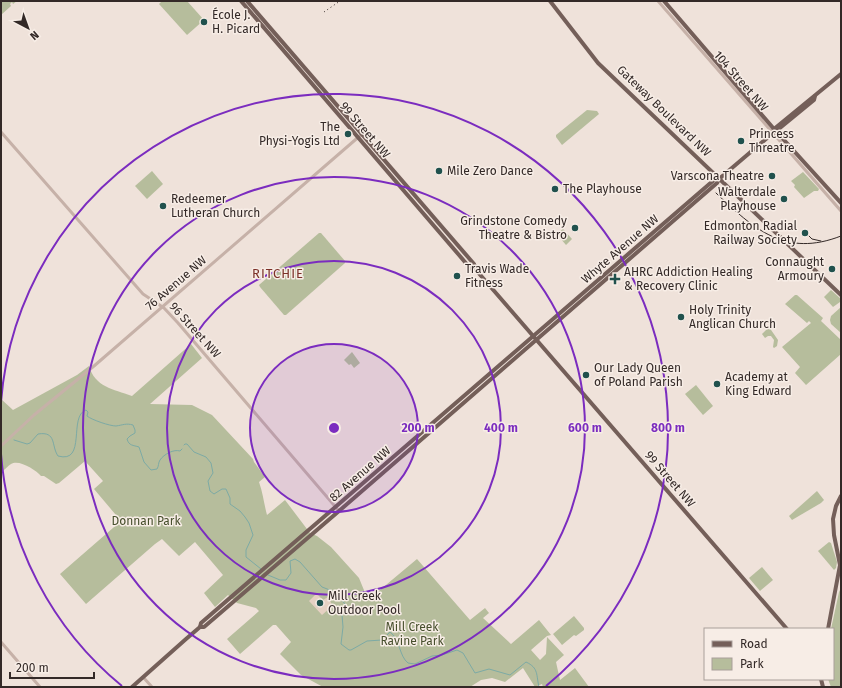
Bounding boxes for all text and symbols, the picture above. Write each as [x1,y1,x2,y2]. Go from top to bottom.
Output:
place label: École J. H. Picard [212,7,260,36]
north arrow [8,8,48,48]
marker: École J. H. Picard [199,17,209,27]
text: N [27,28,41,42]
street label: 104 Street NW [711,48,771,114]
street label: Gateway Boulevard NW [614,63,714,159]
street label: 99 Street NW [337,99,393,161]
place label: The Physi-Yogis Ltd [259,120,340,148]
place label: Princess Threatre [749,127,795,155]
marker: The Physi-Yogis Ltd [343,129,353,139]
marker: Princess Threatre [736,136,746,146]
place label: Mile Zero Dance [447,164,533,178]
marker: Mile Zero Dance [434,166,444,176]
place label: Varscona Theatre [671,169,764,183]
marker: Varscona Theatre [767,171,777,181]
place label: The Playhouse [563,182,642,196]
marker: The Playhouse [550,184,560,194]
place label: Walterdale Playhouse [718,185,776,213]
place label: Redeemer Lutheran Church [171,192,260,220]
marker: Walterdale Playhouse [779,194,789,204]
marker: Redeemer Lutheran Church [158,201,168,211]
street label: Whyte Avenue NW [579,212,662,286]
place label: Grindstone Comedy Theatre & Bistro [460,214,567,242]
place label: Edmonton Radial Railway Society [704,219,797,247]
marker: Grindstone Comedy Theatre & Bistro [570,223,580,233]
marker: Edmonton Radial Railway Society [800,228,810,238]
street label: 76 Avenue NW [143,253,209,313]
place label: Connaught Armoury [765,255,825,283]
place label: Travis Wade Fitness [465,262,529,290]
marker: Connaught Armoury [827,264,837,274]
place label: AHRC Addiction Healing & Recovery Clinic [624,265,753,293]
district label: RITCHIE [252,266,304,281]
marker: Travis Wade Fitness [452,271,462,281]
marker: AHRC Addiction Healing & Recovery Clinic [609,273,621,285]
street label: 96 Street NW [166,299,224,361]
place label: Holy Trinity Anglican Church [689,303,776,331]
marker: Holy Trinity Anglican Church [676,312,686,322]
place label: Our Lady Queen of Poland Parish [594,361,683,389]
marker: Our Lady Queen of Poland Parish [581,370,591,380]
place label: Academy at King Edward [725,370,792,398]
marker: Academy at King Edward [712,379,722,389]
centre of rings [327,421,341,435]
text: 200 m [401,421,435,435]
text: 400 m [484,421,518,435]
text: 600 m [568,421,602,435]
text: 800 m [651,421,685,435]
street label: 82 Avenue NW [326,443,394,504]
street label: 99 Street NW [642,448,698,510]
park label: Donnan Park [111,514,181,528]
place label: Mill Creek Outdoor Pool [328,589,401,617]
marker: Mill Creek Outdoor Pool [315,598,325,608]
park label: Mill Creek Ravine Park [380,620,444,648]
legend [704,628,834,680]
text: Road [740,637,768,651]
scale bar [10,654,94,680]
text: Park [740,657,764,671]
text: 200 m [16,661,49,675]

